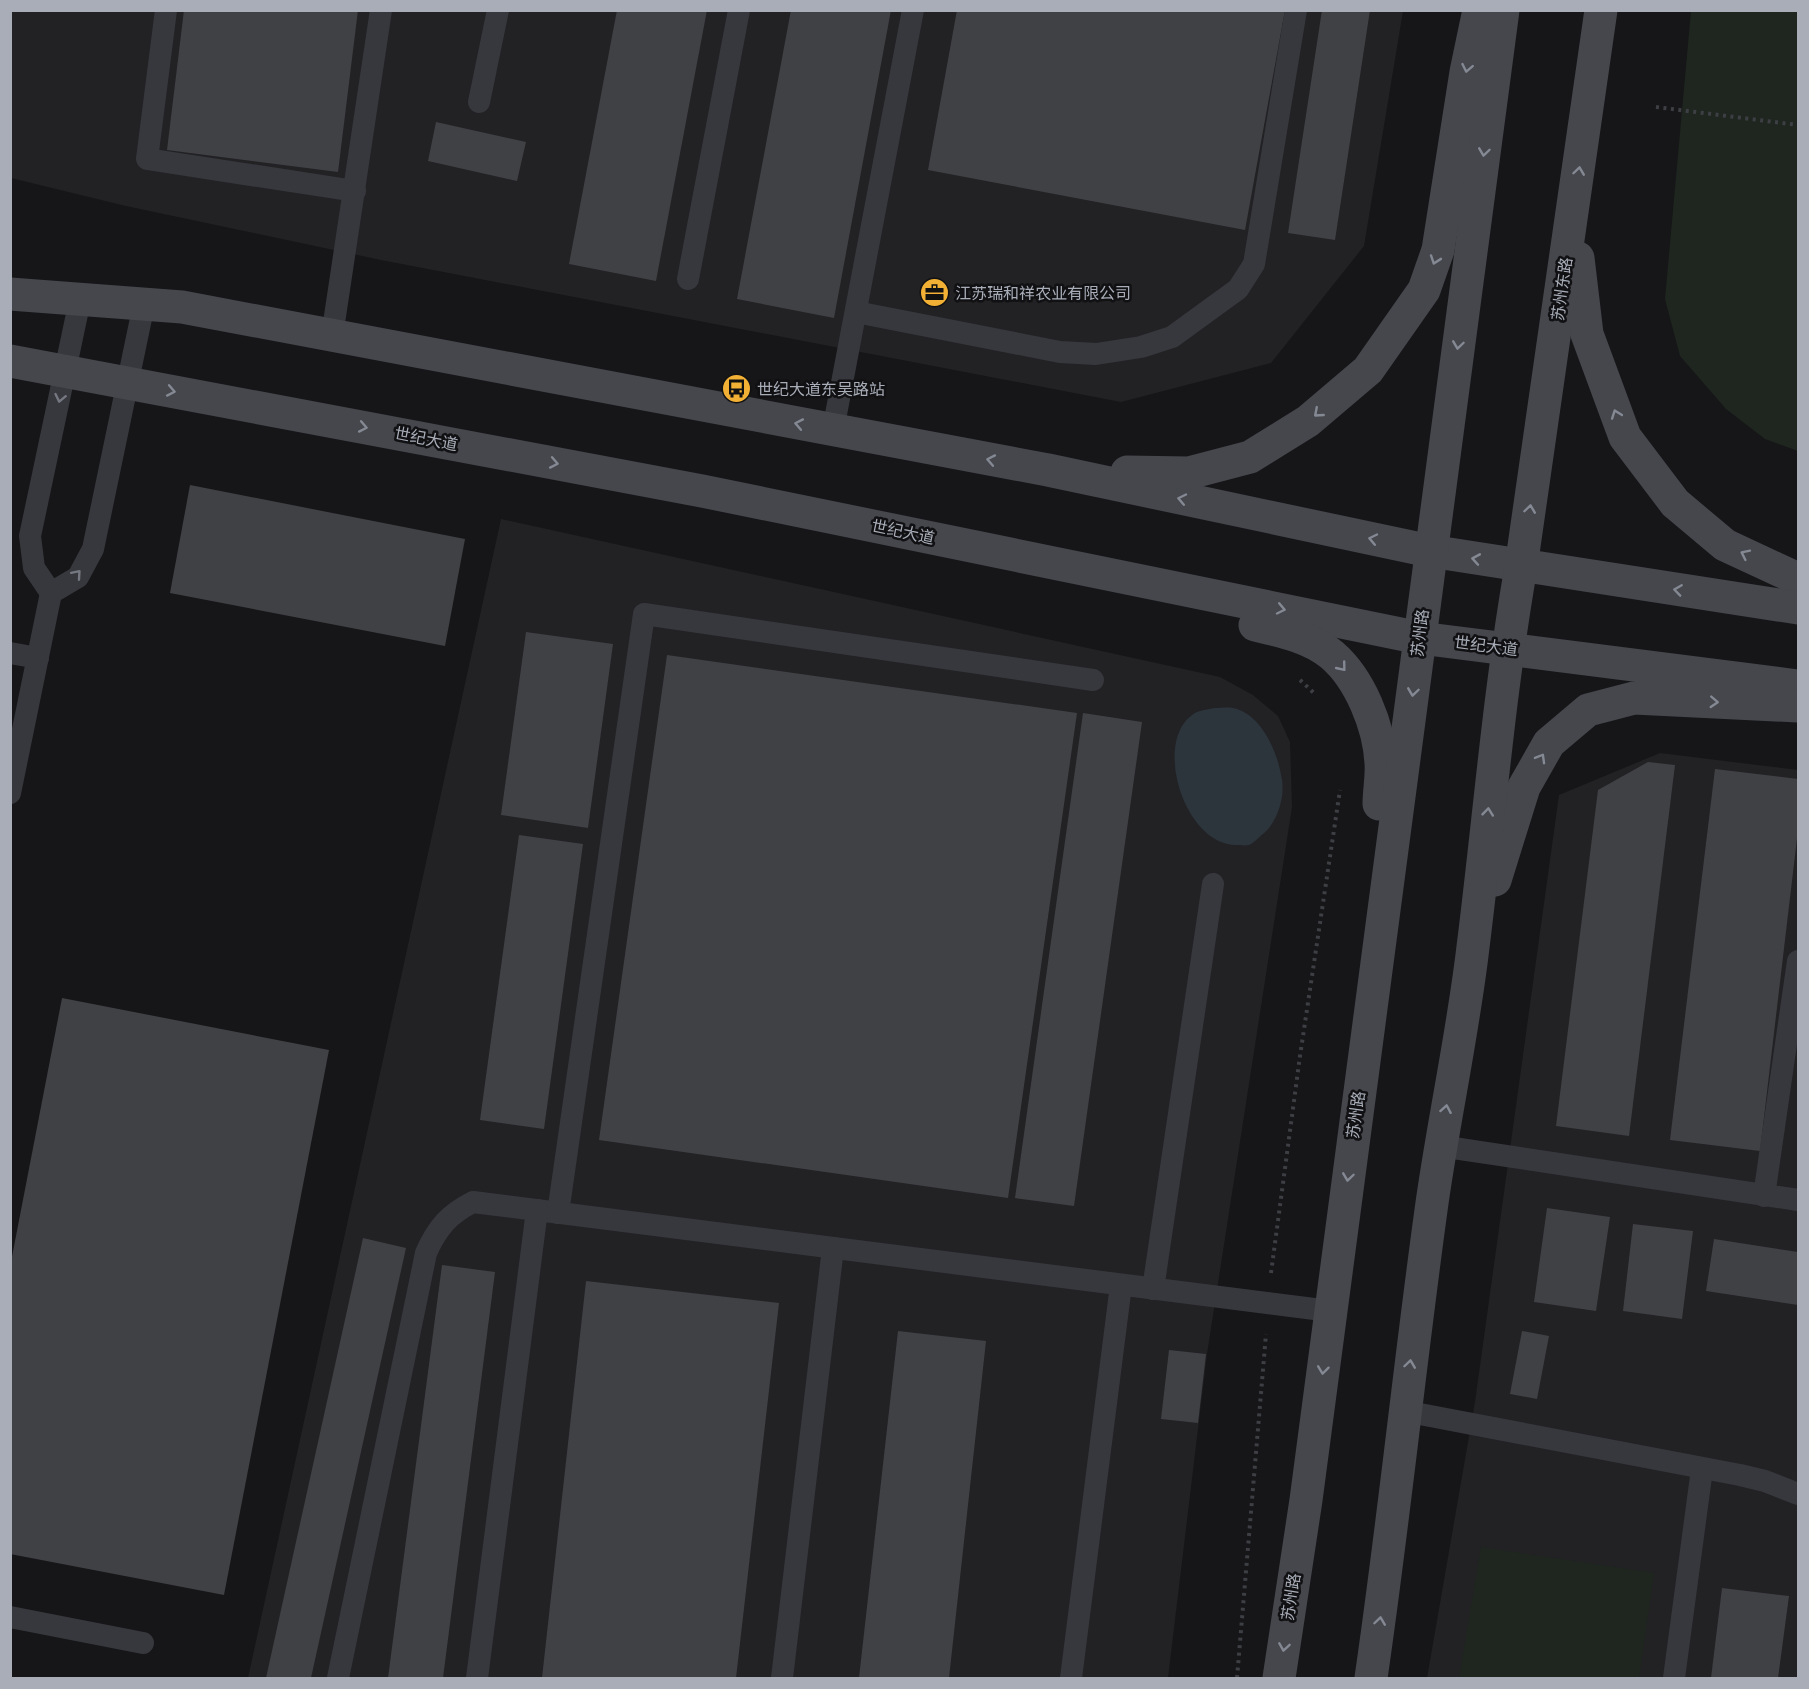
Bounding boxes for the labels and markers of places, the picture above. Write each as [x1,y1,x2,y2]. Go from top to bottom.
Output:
office icon: 江苏瑞和祥农业有限公司 [918,277,950,309]
place label: 江苏瑞和祥农业有限公司 [955,284,1131,303]
bus stop icon: 世纪大道东吴路站 [720,373,752,405]
place label: 世纪大道东吴路站 [757,380,885,399]

